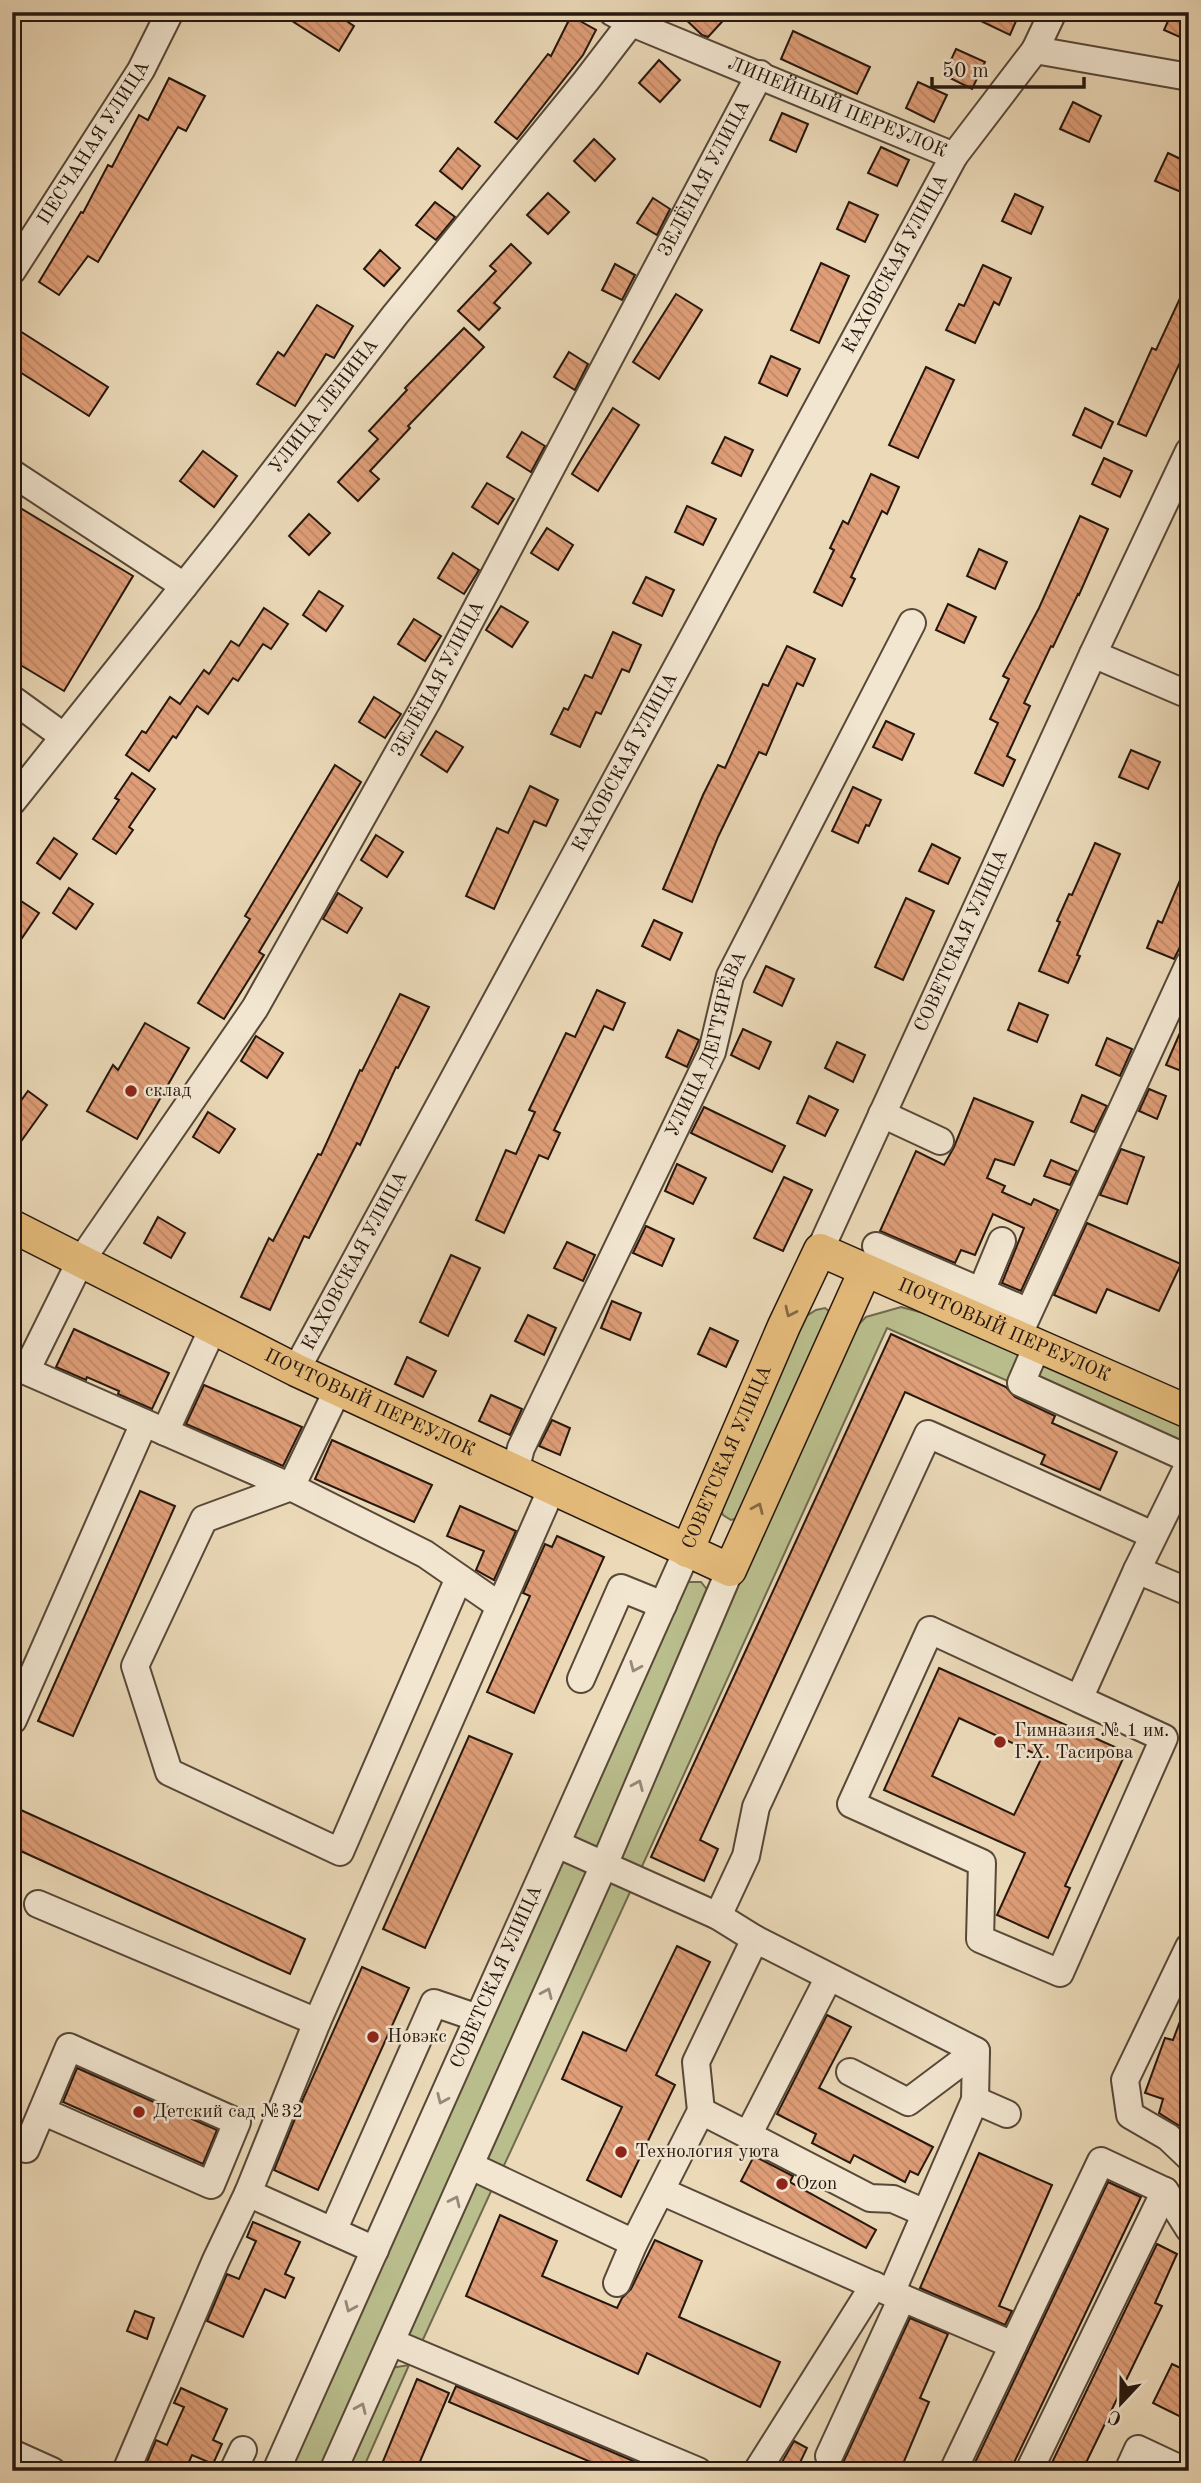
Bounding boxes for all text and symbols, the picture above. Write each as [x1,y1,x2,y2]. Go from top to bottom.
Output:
scale bar [932,46,1084,90]
street label: ЛИНЕЙНЫЙ ПЕРЕУЛОК [725,54,950,162]
street label: ПЕСЧАНАЯ УЛИЦА [35,58,153,228]
text: 50 m [942,61,989,82]
street label: ЗЕЛЁНАЯ УЛИЦА [655,97,754,260]
street label: КАХОВСКАЯ УЛИЦА [839,171,952,357]
street label: УЛИЦА ЛЕНИНА [266,335,382,477]
street label: ЗЕЛЁНАЯ УЛИЦА [388,598,488,760]
street label: КАХОВСКАЯ УЛИЦА [569,669,682,855]
street label: СОВЕТСКАЯ УЛИЦА [912,846,1012,1035]
street label: УЛИЦА ДЕГТЯРЁВА [663,948,751,1140]
place label: склад [145,1082,192,1101]
marker: склад [123,1083,139,1099]
street label: КАХОВСКАЯ УЛИЦА [299,1168,411,1354]
street label: ПОЧТОВЫЙ ПЕРЕУЛОК [895,1276,1113,1386]
one-way arrow [785,1305,799,1317]
street label: ПОЧТОВЫЙ ПЕРЕУЛОК [261,1346,478,1461]
street label: СОВЕТСКАЯ УЛИЦА [679,1362,776,1552]
one-way arrow [750,1503,764,1515]
one-way arrow [629,1660,643,1673]
place label: Гимназия № 1 им. Г.Х. Тасирова [1014,1722,1169,1763]
marker: Гимназия № 1 им. Г.Х. Тасирова [992,1734,1008,1750]
one-way arrow [630,1780,644,1792]
street label: СОВЕТСКАЯ УЛИЦА [448,1882,546,2071]
one-way arrow [539,1988,553,2000]
place label: Новэкс [387,2028,447,2047]
marker: Новэкс [365,2029,381,2045]
one-way arrow [436,2092,450,2104]
place label: Детский сад №32 [153,2103,303,2122]
marker: Детский сад №32 [131,2104,147,2120]
place label: Технология уюта [635,2143,780,2162]
marker: Технология уюта [613,2144,629,2160]
place label: Ozon [796,2175,837,2194]
marker: Ozon [774,2176,790,2192]
one-way arrow [447,2196,461,2208]
one-way arrow [344,2299,358,2312]
north arrow [1086,2368,1156,2438]
one-way arrow [353,2403,367,2416]
text: С [1106,2405,1125,2428]

